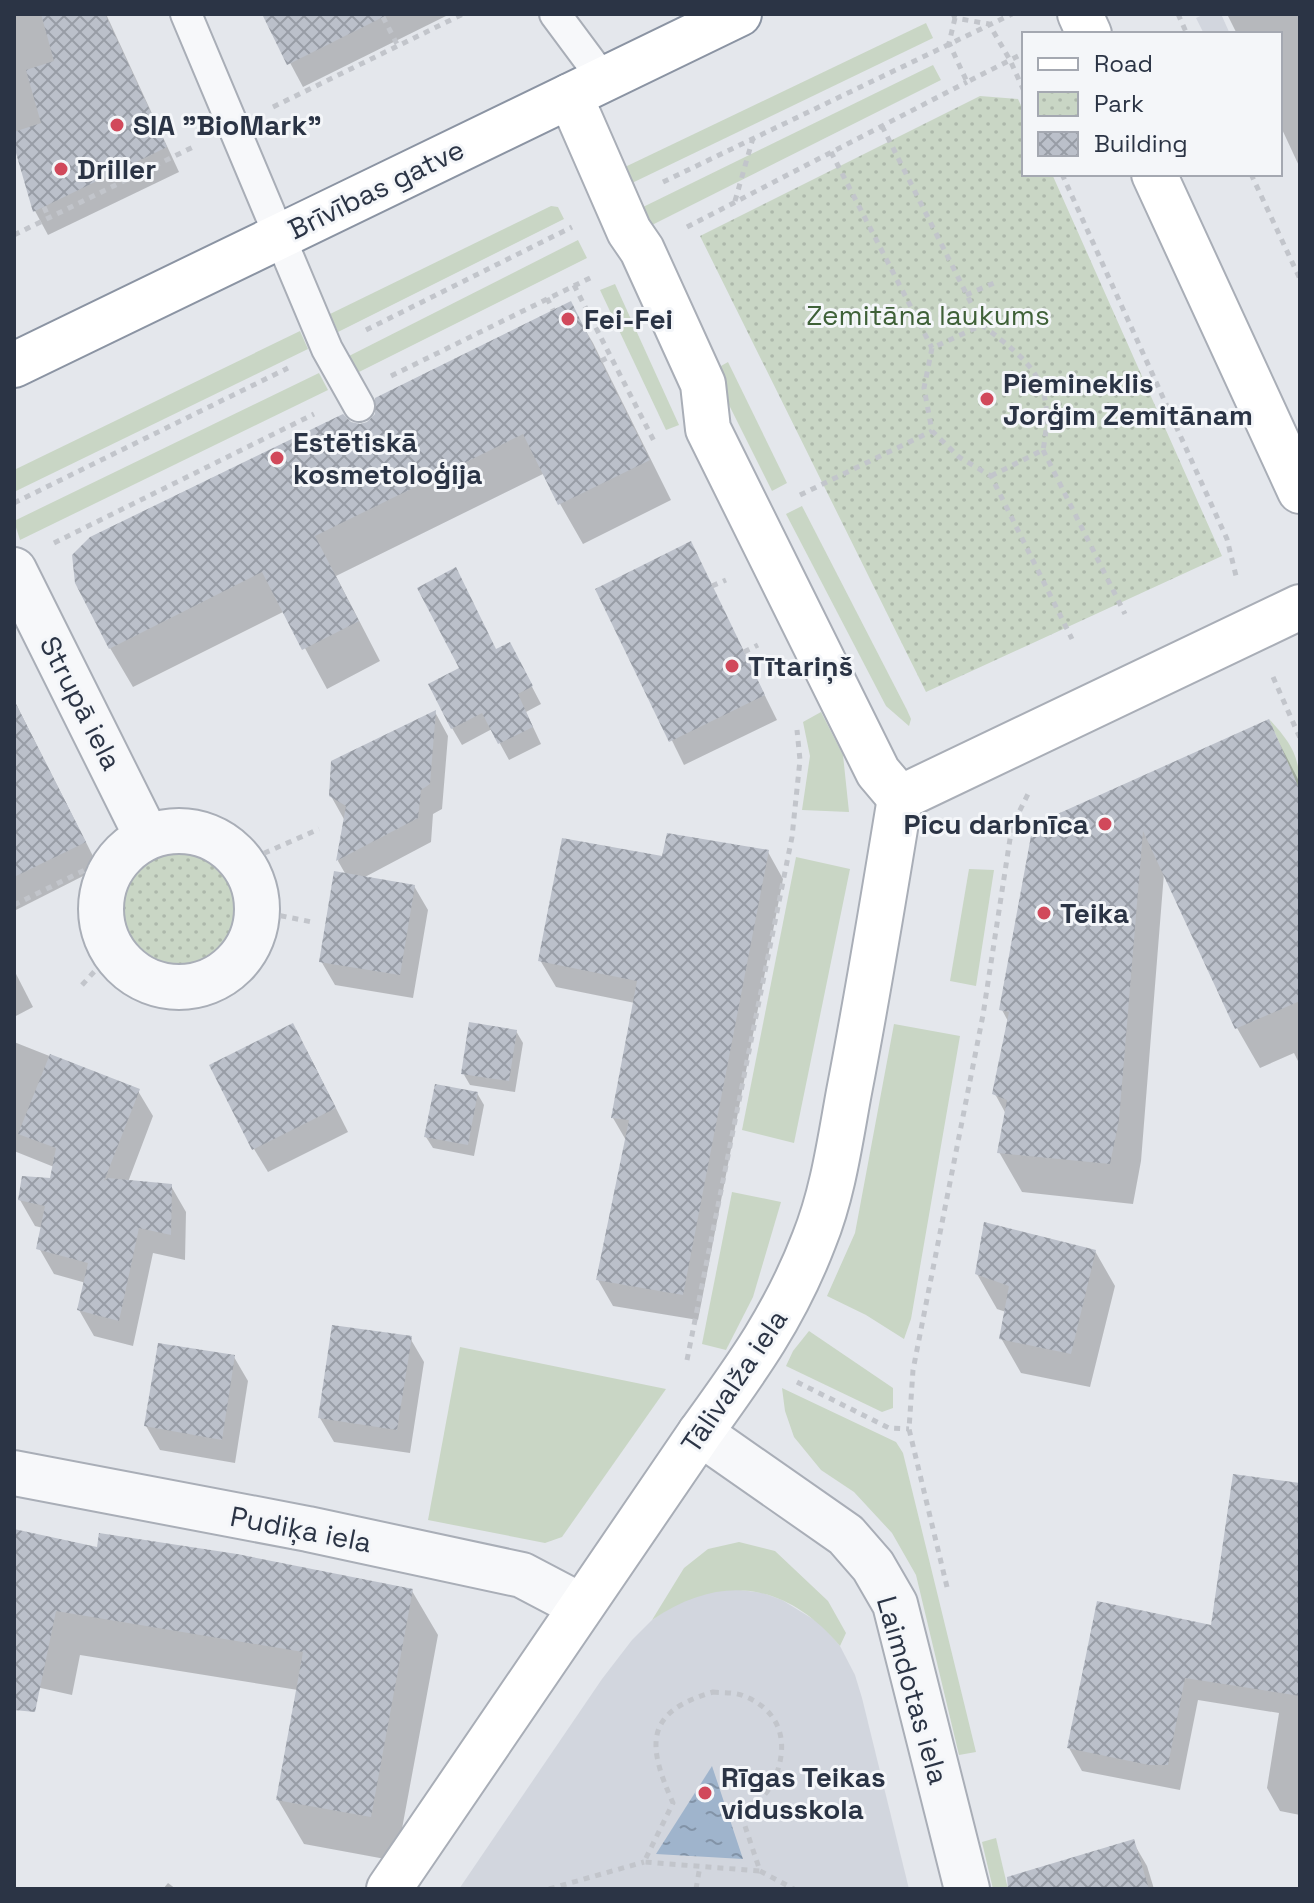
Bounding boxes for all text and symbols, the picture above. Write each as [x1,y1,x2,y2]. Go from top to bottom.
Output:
legend [1022,32,1282,176]
text: Road [1094,48,1153,79]
text: Park [1094,88,1144,119]
place label: SIA "BioMark" [133,107,322,143]
marker: SIA "BioMark" [108,116,126,134]
text: Building [1094,128,1188,159]
street label: Brīvības gatve [282,131,470,247]
place label: Driller [77,151,156,187]
marker: Driller [52,160,70,178]
park label: Zemitāna laukums [806,297,1050,333]
place label: Fei-Fei [584,301,673,337]
marker: Fei-Fei [559,310,577,328]
place label: Piemineklis Jorģim Zemitānam [1003,365,1253,433]
marker: Piemineklis Jorģim Zemitānam [978,390,996,408]
place label: Estētiskā kosmetoloģija [293,424,482,492]
marker: Estētiskā kosmetoloģija [268,449,286,467]
street label: Strupā iela [32,630,130,776]
place label: Tītariņš [748,648,853,684]
marker: Tītariņš [723,657,741,675]
place label: Picu darbnīca [904,806,1089,842]
marker: Picu darbnīca [1096,815,1114,833]
place label: Teika [1060,895,1129,931]
marker: Teika [1035,904,1053,922]
street label: Tālivalža iela [673,1302,795,1460]
street label: Pudiķa iela [227,1498,375,1560]
street label: Laimdotas iela [869,1592,957,1788]
place label: Rīgas Teikas vidusskola [721,1759,886,1827]
marker: Rīgas Teikas vidusskola [696,1784,714,1802]

